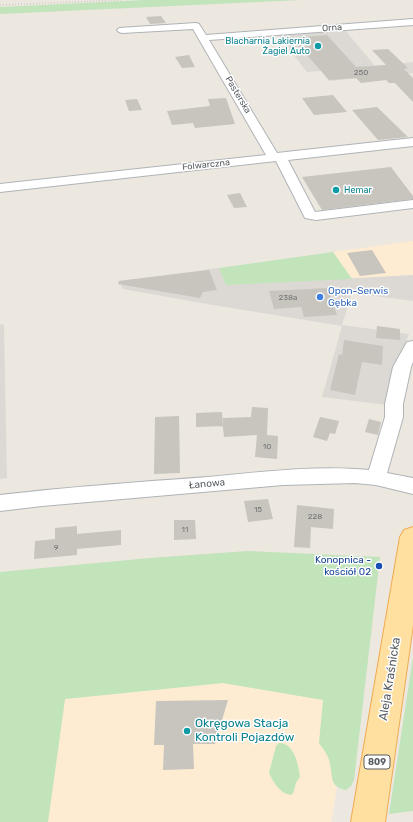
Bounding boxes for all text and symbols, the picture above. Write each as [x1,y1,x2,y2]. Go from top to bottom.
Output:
street label: Orna [322,22,342,34]
place label: Blacharnia Lakiernia Żagiel Auto [225,36,310,57]
marker: Blacharnia Lakiernia Żagiel Auto [313,41,323,51]
house number: 250 [354,68,368,78]
street label: Pasterska [223,75,253,115]
street label: Folwarczna [182,157,230,173]
marker: Hemar [331,185,341,195]
place label: Hemar [344,185,372,195]
place label: Opon-Serwis Gębka [328,285,388,308]
marker: Opon-Serwis Gębka [315,292,325,302]
house number: 238a [278,293,298,303]
house number: 10 [263,442,271,452]
street label: Łanowa [188,476,226,492]
house number: 15 [254,505,262,515]
house number: 228 [308,512,322,522]
house number: 11 [182,525,188,535]
house number: 9 [54,543,58,553]
place label: Konopnica - kościół 02 [315,554,371,578]
marker: Konopnica - kościół 02 [374,561,384,571]
street label: Aleja Kraśnicka [376,636,404,722]
place label: Okręgowa Stacja Kontroli Pojazdów [195,717,294,745]
marker: Okręgowa Stacja Kontroli Pojazdów [182,726,192,736]
road number: 809 [364,755,390,769]

